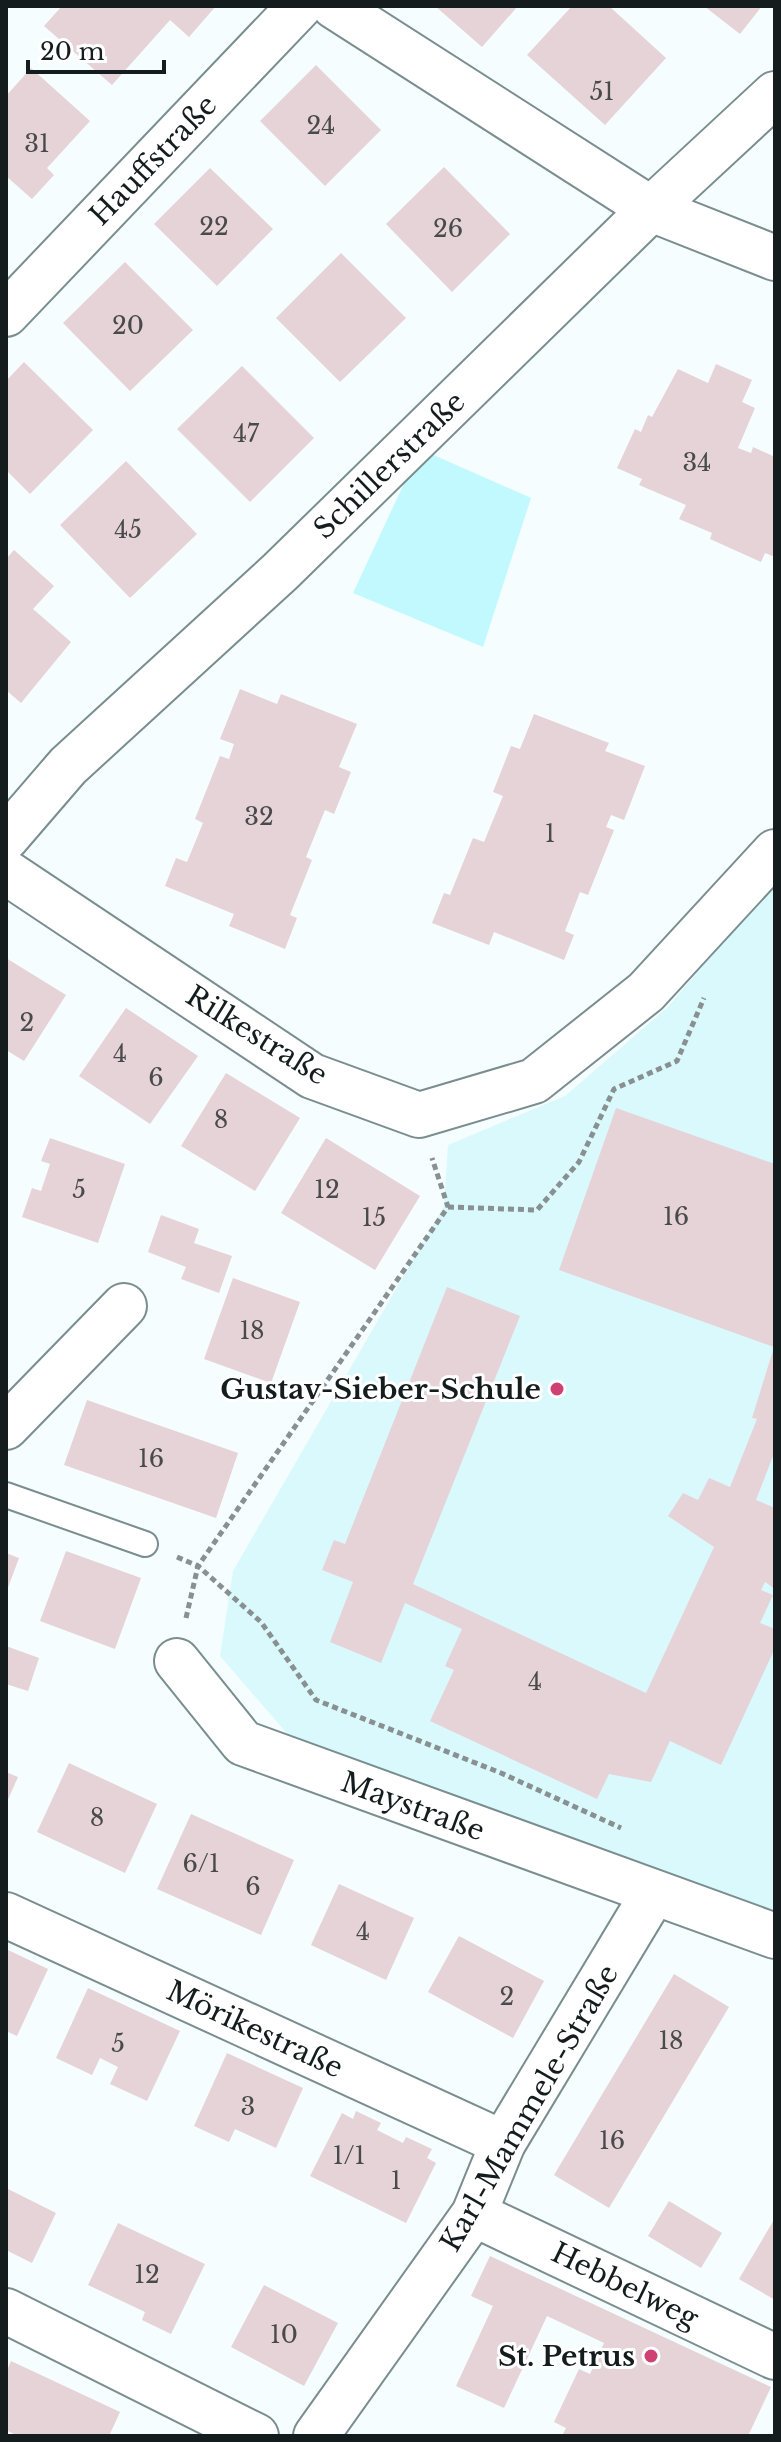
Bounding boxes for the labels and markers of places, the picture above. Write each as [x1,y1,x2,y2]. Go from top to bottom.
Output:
place label: Gustav-Sieber-Schule [220,1372,541,1407]
marker: Gustav-Sieber-Schule [548,1380,566,1398]
place label: St. Petrus [498,2339,635,2374]
marker: St. Petrus [642,2347,660,2365]

